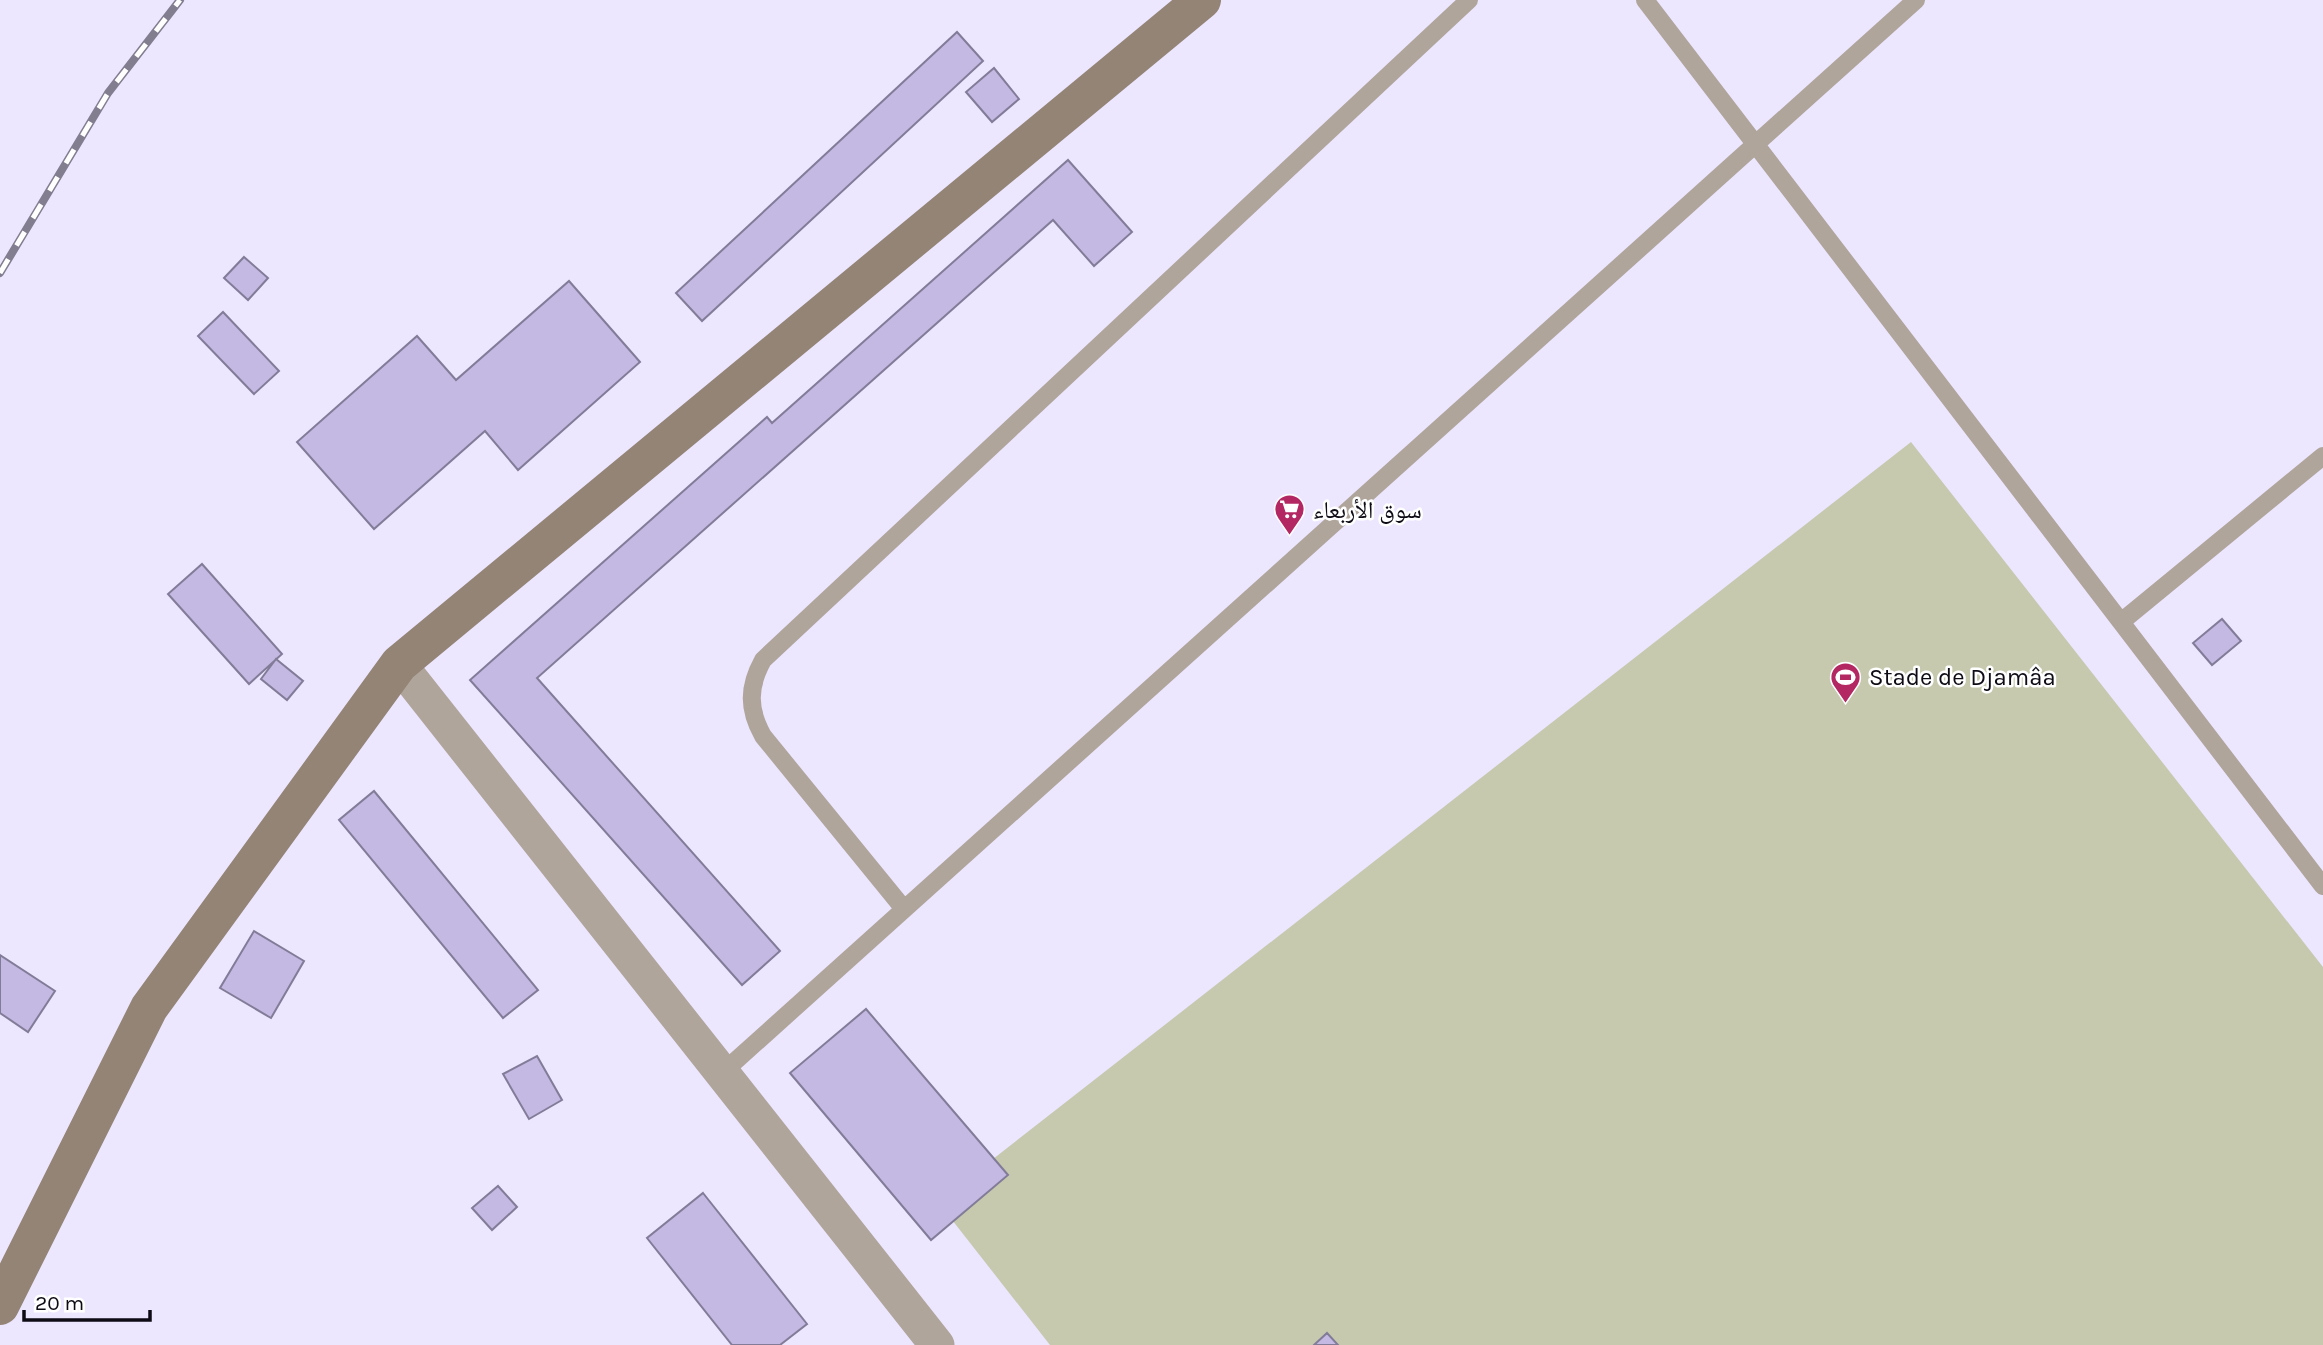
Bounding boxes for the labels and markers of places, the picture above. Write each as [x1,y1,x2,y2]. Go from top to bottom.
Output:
supermarket icon: سوق الأربعاء [1273,493,1307,537]
place label: سوق الأربعاء [1313,496,1422,524]
sports icon: Stade de Djamâa [1829,660,1863,704]
place label: Stade de Djamâa [1869,663,2056,691]

